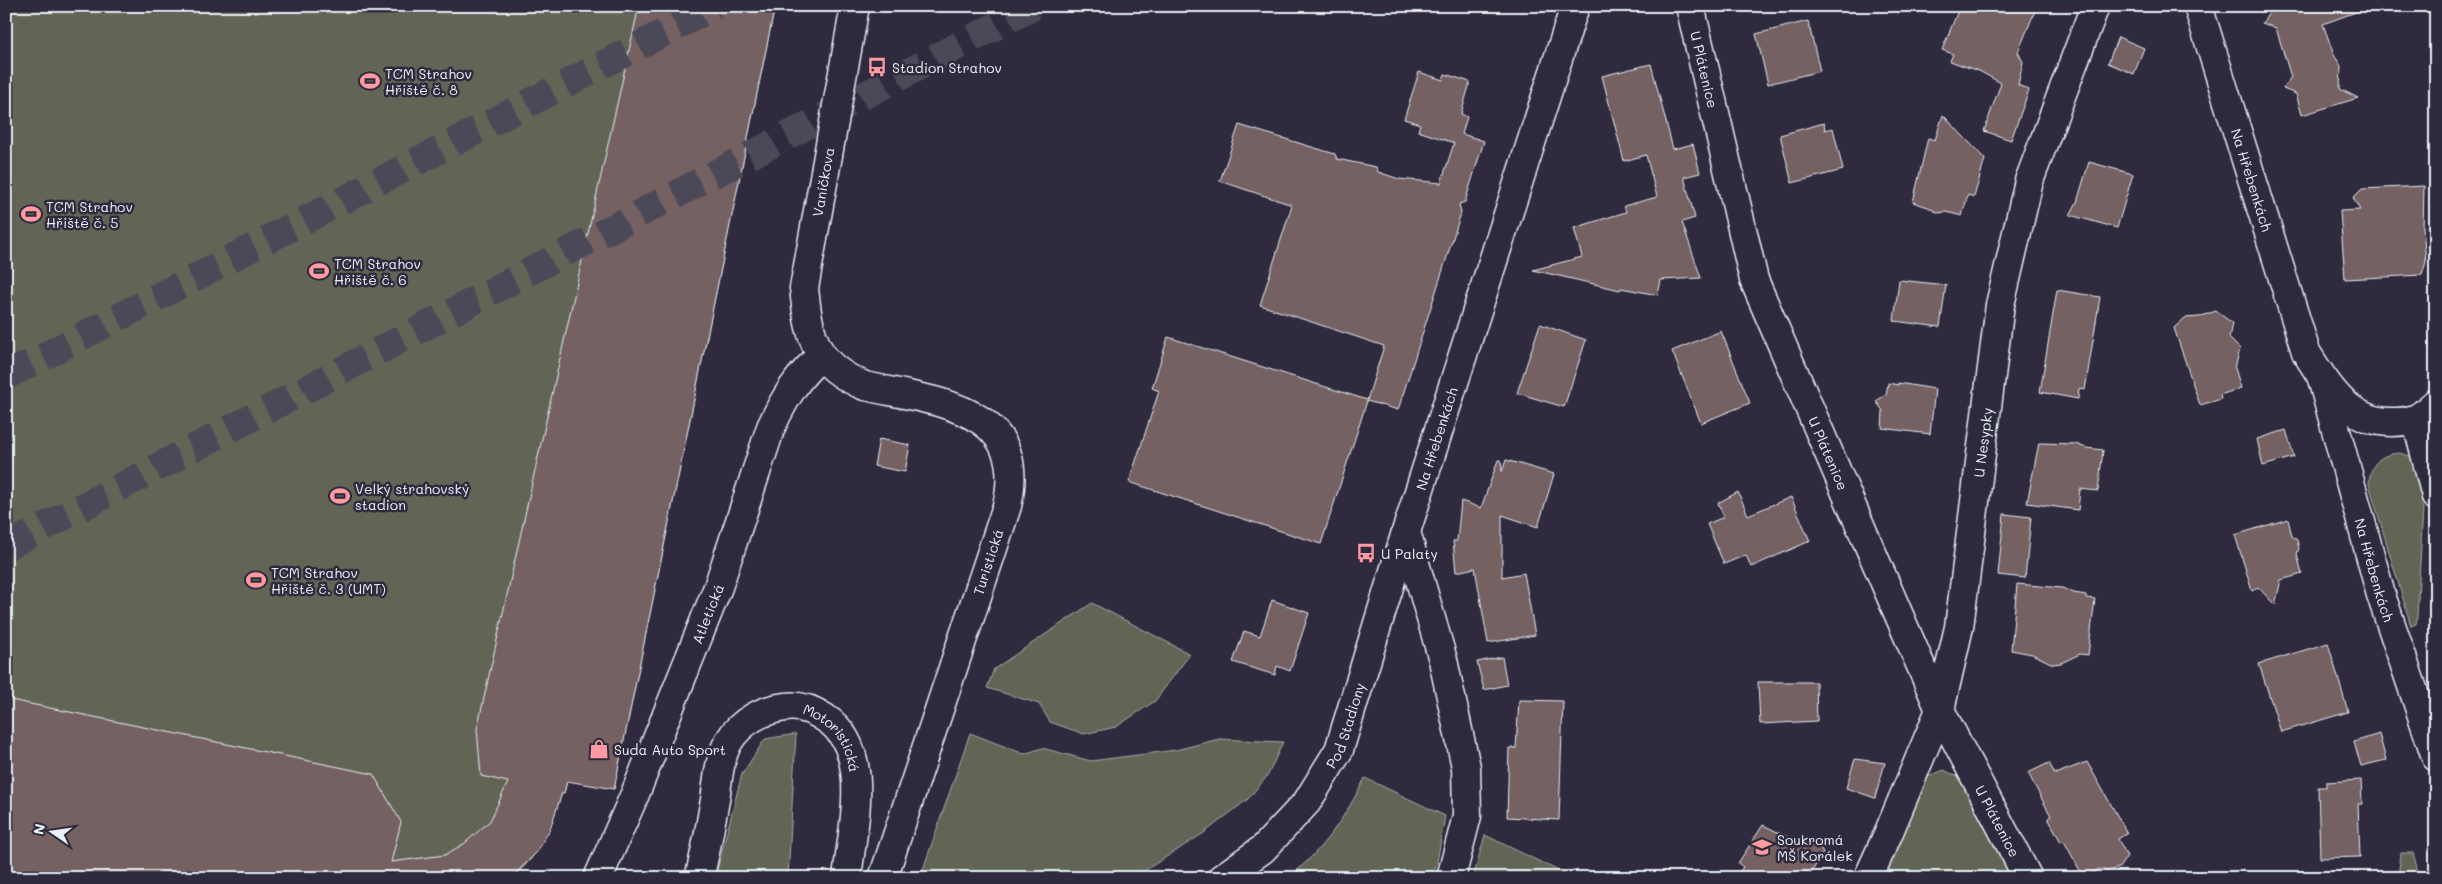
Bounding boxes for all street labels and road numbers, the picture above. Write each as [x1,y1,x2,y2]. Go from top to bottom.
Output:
street label: U Plátenice [1687,29,1723,110]
street label: Na Hřebenkách [2227,126,2277,234]
street label: Vaníčkova [808,146,838,218]
street label: Na Hřebenkách [1411,385,1461,492]
street label: U Nesypky [1969,406,1996,479]
street label: U Plátenice [1805,413,1853,493]
street label: Na Hřebenkách [2351,516,2399,624]
street label: Turistická [968,527,1008,597]
street label: Atletická [687,581,728,646]
street label: Pod Stadiony [1321,680,1369,772]
street label: Motoristická [801,699,865,773]
street label: U Plátenice [1971,782,2025,860]

